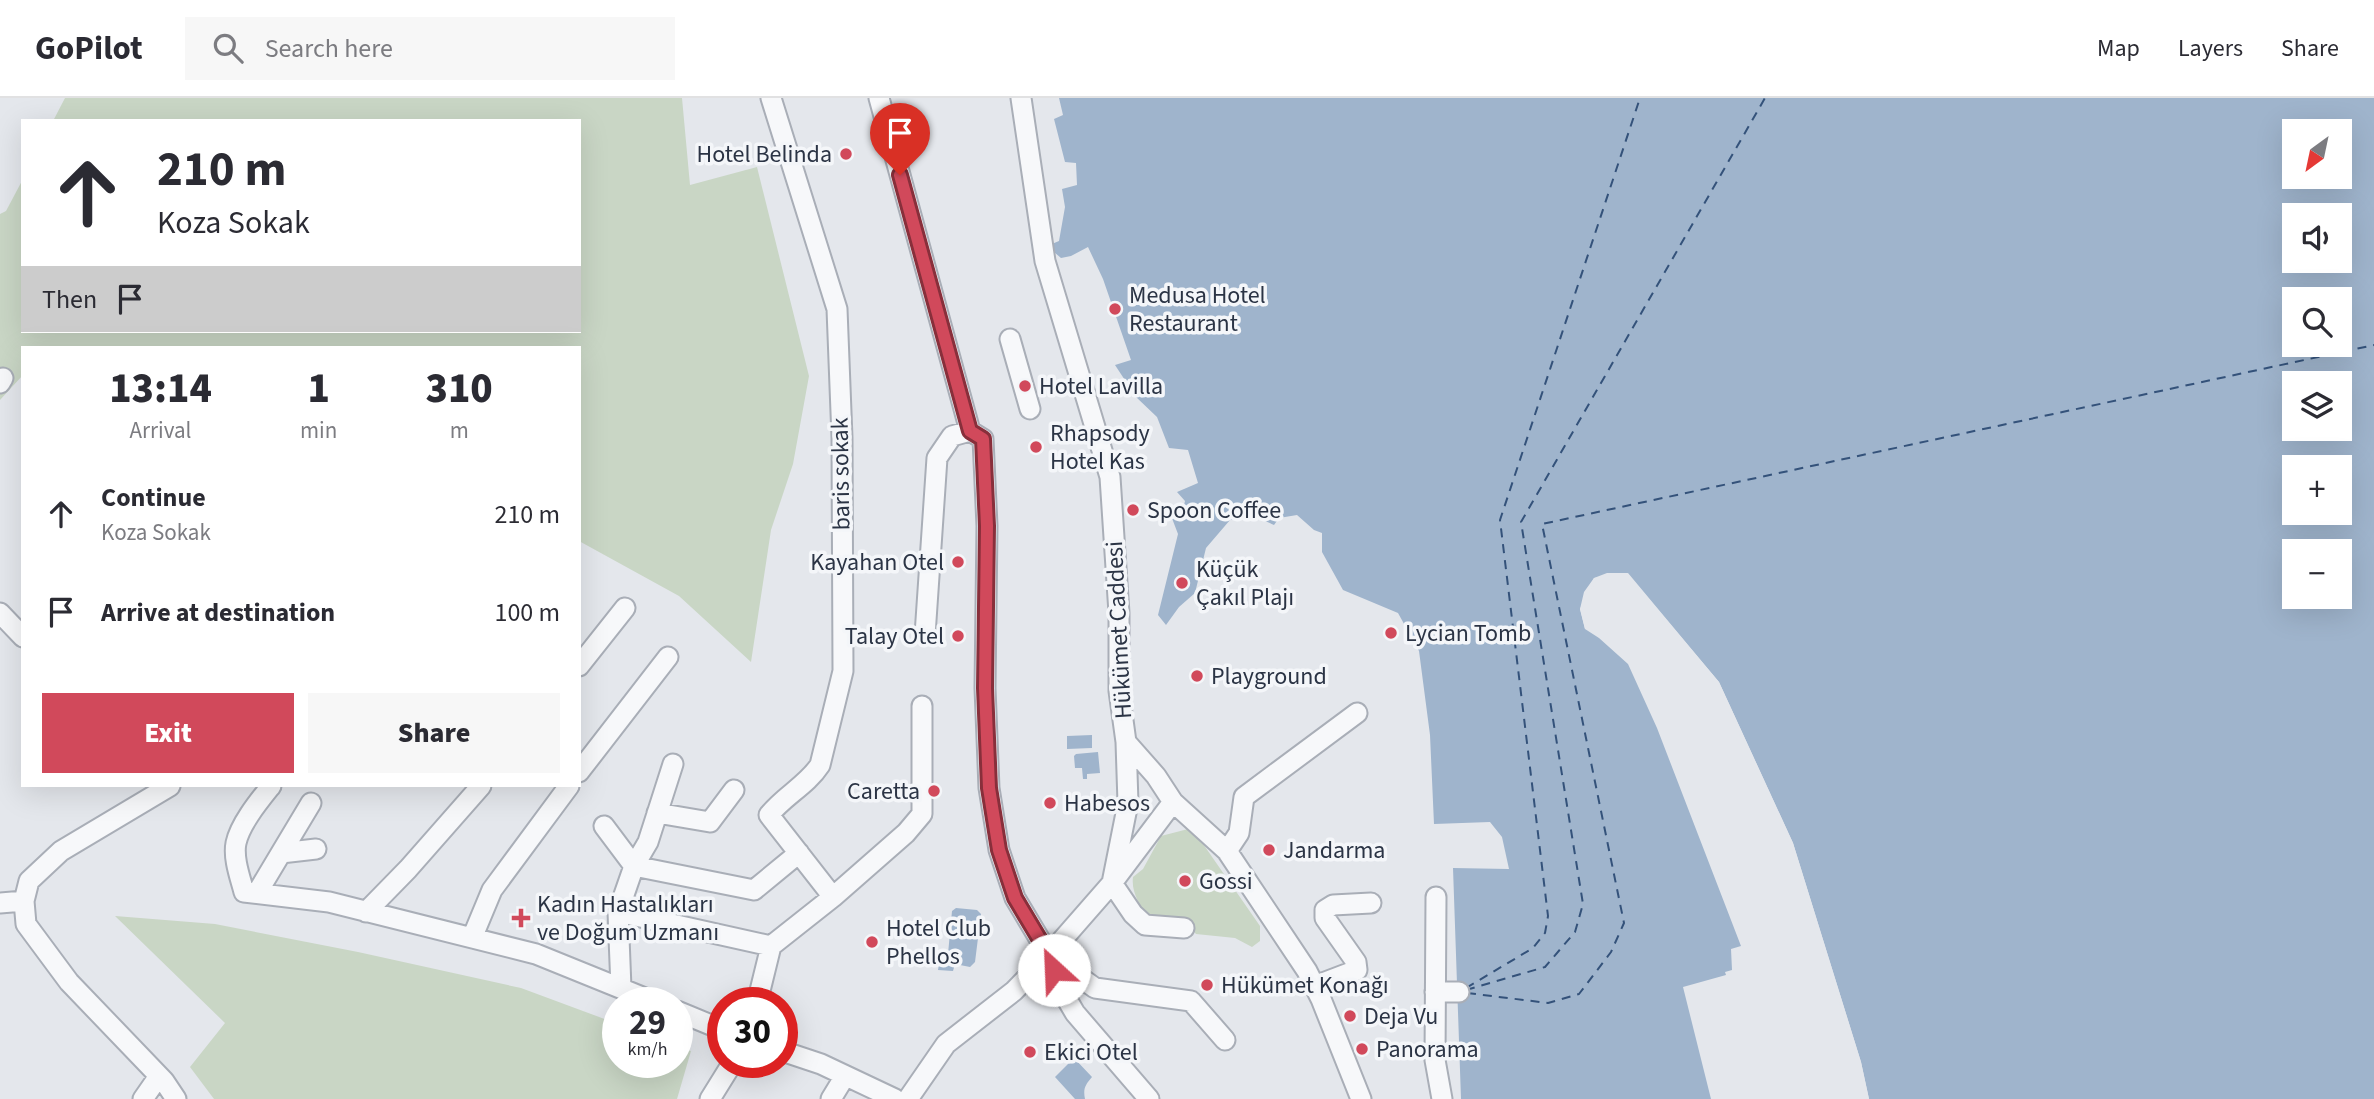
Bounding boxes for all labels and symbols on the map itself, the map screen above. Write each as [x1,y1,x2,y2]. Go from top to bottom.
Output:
pin [870,103,930,175]
north arrow [2282,119,2352,189]
place label: Hotel Belinda [697,137,832,172]
marker: Hotel Belinda [838,146,854,162]
place label: Medusa Hotel Restaurant [1129,278,1266,341]
marker: Medusa Hotel Restaurant [1107,301,1123,317]
place label: Hotel Lavilla [1039,369,1163,404]
marker: Hotel Lavilla [1017,378,1033,394]
place label: Rhapsody Hotel Kas [1050,416,1150,479]
street label: baris sokak [823,417,859,531]
marker: Rhapsody Hotel Kas [1028,439,1044,455]
place label: Spoon Coffee [1147,493,1281,528]
marker: Spoon Coffee [1125,502,1141,518]
street label: Hükümet Caddesi [1097,540,1141,720]
place label: Kayahan Otel [810,545,944,580]
place label: Küçük Çakıl Plajı [1196,552,1294,615]
marker: Kayahan Otel [950,554,966,570]
marker: Küçük Çakıl Plajı [1174,575,1190,591]
place label: Lycian Tomb [1405,616,1531,651]
place label: Talay Otel [845,619,944,654]
marker: Lycian Tomb [1383,625,1399,641]
marker: Talay Otel [950,628,966,644]
place label: Playground [1211,659,1327,694]
marker: Playground [1189,668,1205,684]
place label: Caretta [847,774,920,809]
marker: Caretta [926,783,942,799]
place label: Habesos [1064,786,1150,821]
marker: Habesos [1042,795,1058,811]
place label: Jandarma [1283,833,1385,868]
marker: Jandarma [1261,842,1277,858]
place label: Gossi [1199,864,1253,899]
marker: Gossi [1177,873,1193,889]
place label: Kadın Hastalıkları ve Doğum Uzmanı [537,887,719,950]
marker: Kadın Hastalıkları ve Doğum Uzmanı [511,908,531,928]
place label: Hotel Club Phellos [886,911,991,974]
position arrow [1017,933,1091,1007]
marker: Hotel Club Phellos [864,934,880,950]
place label: Hükümet Konağı [1221,968,1389,1003]
marker: Hükümet Konağı [1199,977,1215,993]
speed limit sign: 30 [707,987,798,1078]
place label: Deja Vu [1364,999,1438,1034]
marker: Deja Vu [1342,1008,1358,1024]
place label: Panorama [1376,1032,1479,1067]
place label: Ekici Otel [1044,1035,1138,1070]
marker: Panorama [1354,1041,1370,1057]
marker: Ekici Otel [1022,1044,1038,1060]

